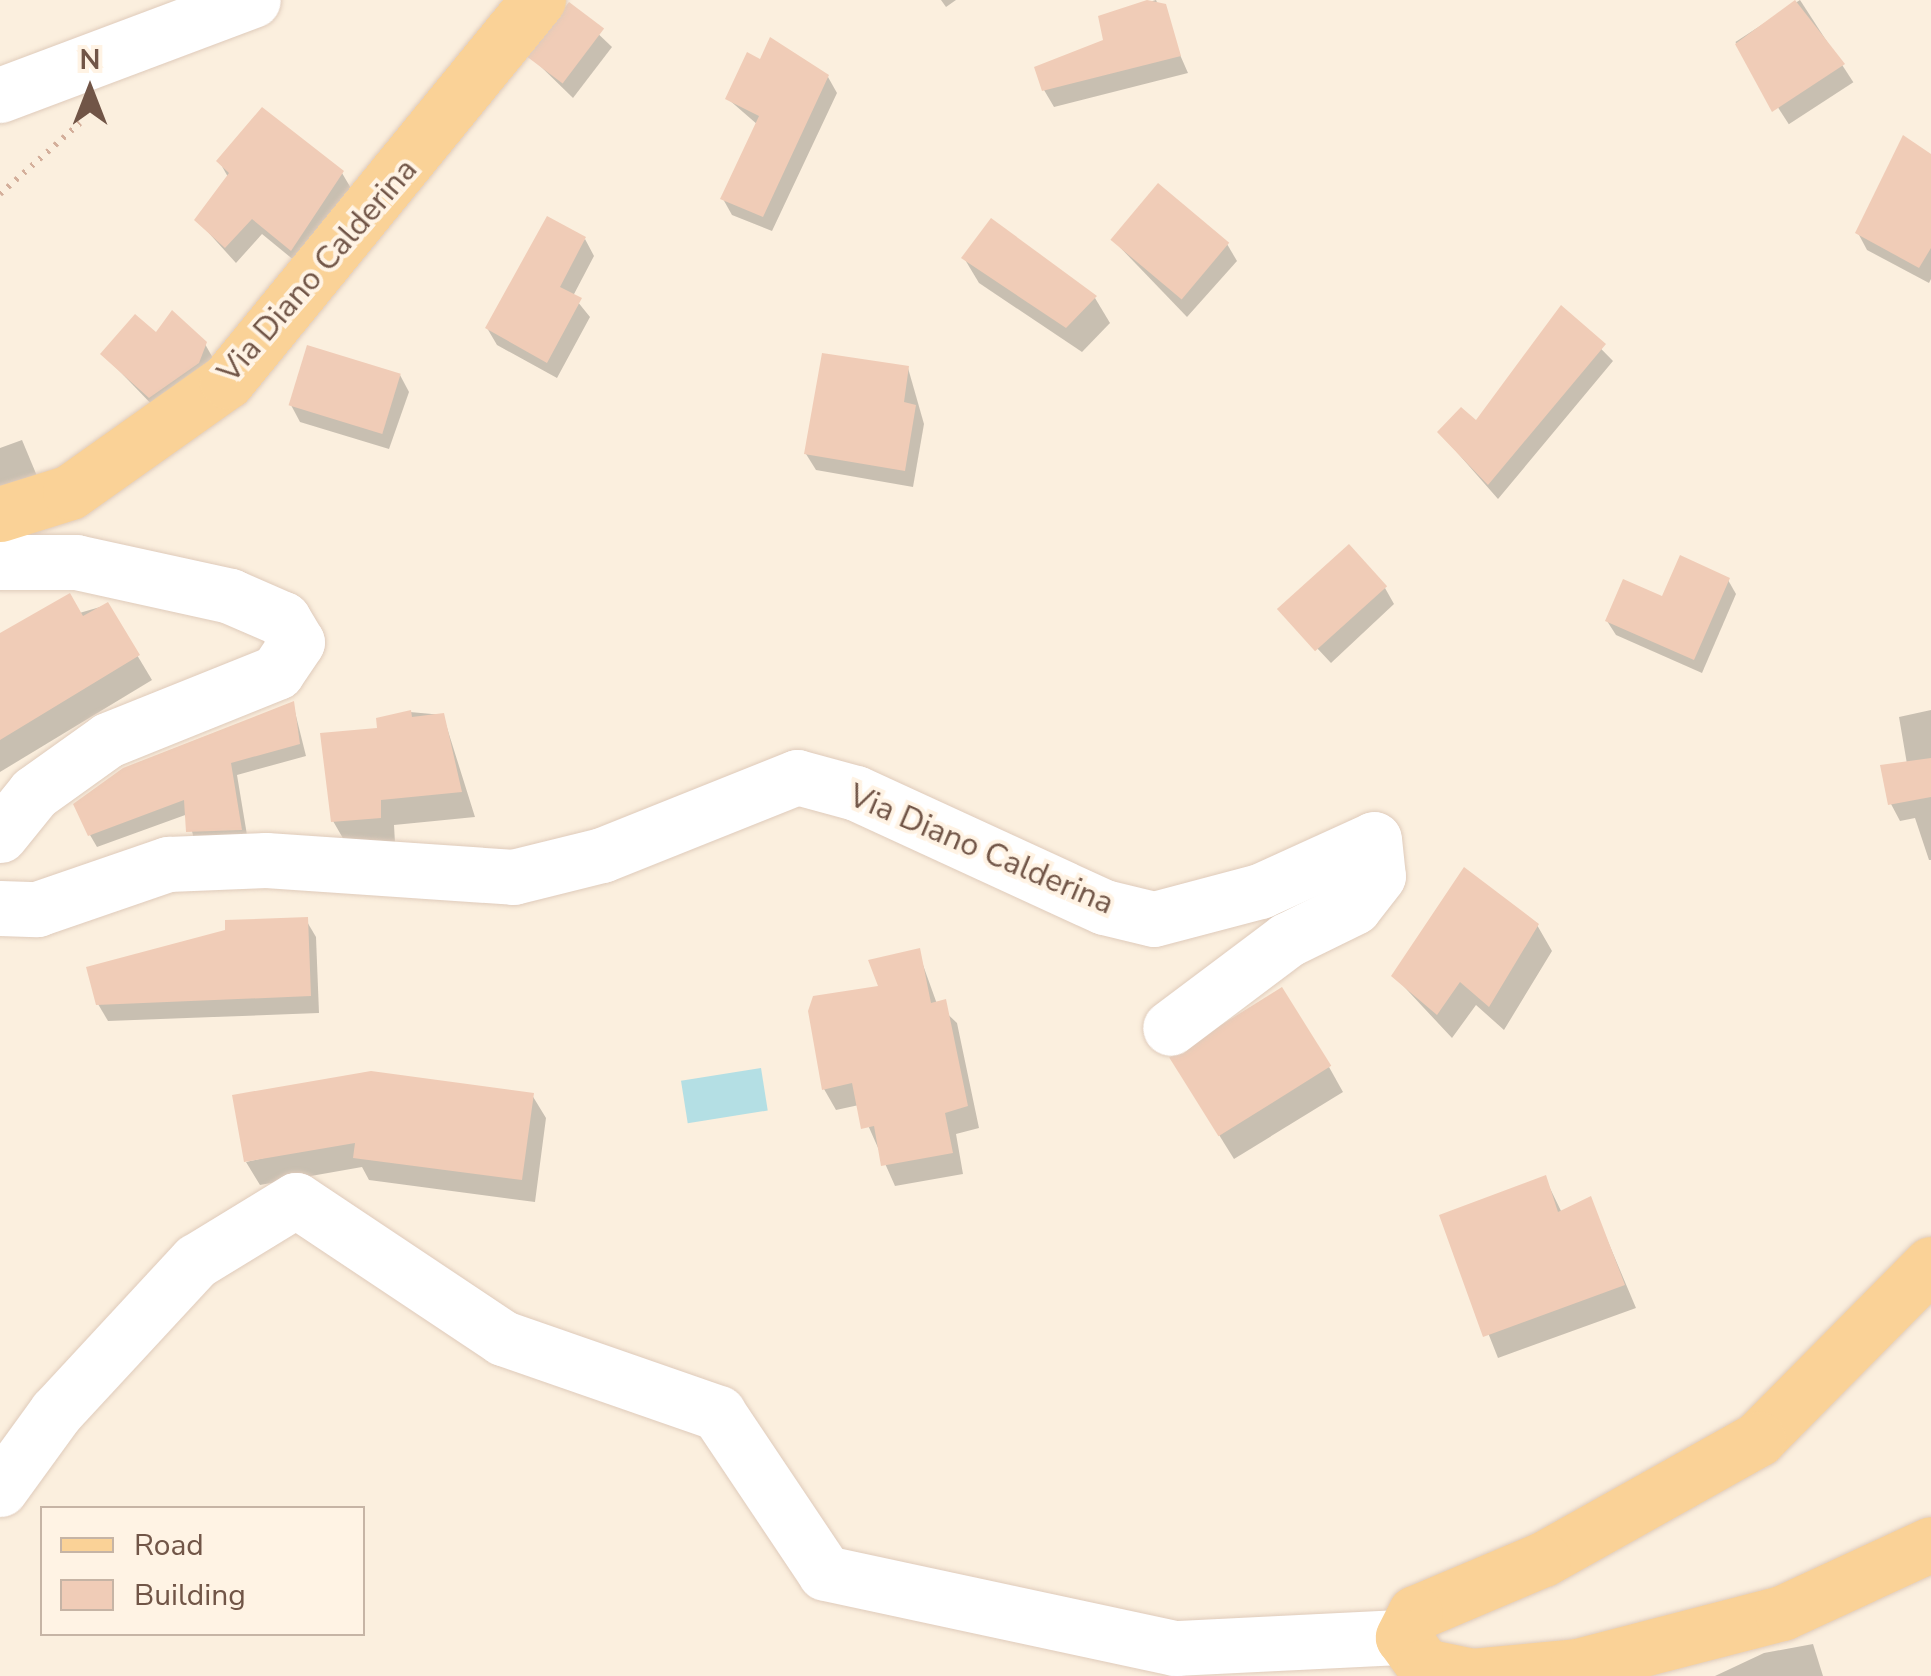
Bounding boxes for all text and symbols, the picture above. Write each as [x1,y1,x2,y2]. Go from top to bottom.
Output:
north arrow [40,40,140,140]
text: N [80,41,100,79]
street label: Via Diano Calderina [210,151,426,391]
street label: Via Diano Calderina [843,777,1119,923]
legend [40,1506,365,1636]
text: Road [134,1525,204,1566]
text: Building [134,1575,246,1616]

